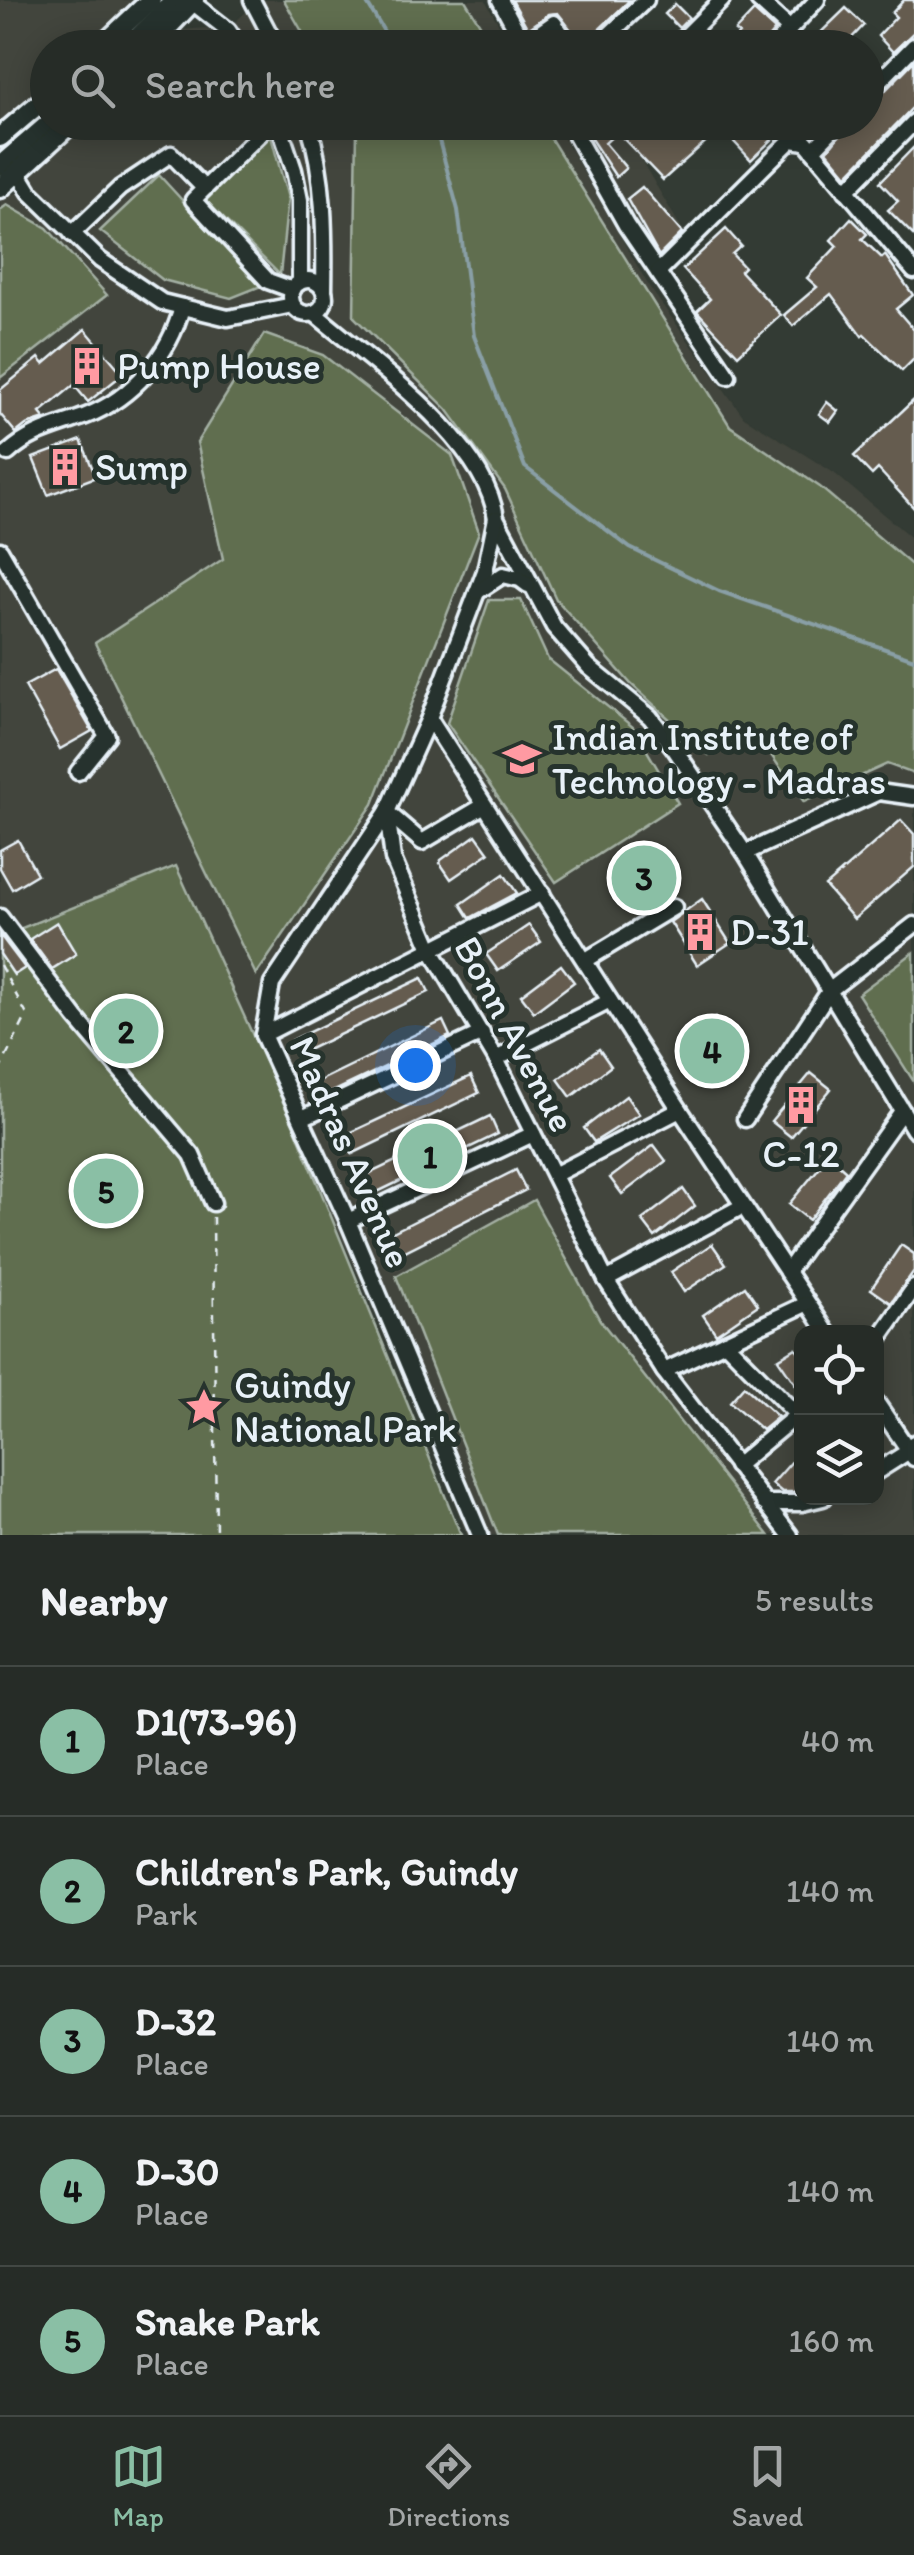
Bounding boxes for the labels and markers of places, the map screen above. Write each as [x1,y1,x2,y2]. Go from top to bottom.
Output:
place label: Pump House [117,343,321,389]
building icon: Pump House [66,345,108,387]
place label: Sump [95,444,188,490]
building icon: Sump [44,446,86,488]
place label: Indian Institute of Technology - Madras [552,714,886,804]
school or university icon: Indian Institute of Technology - Madras [501,738,543,780]
pin: 3 [612,840,676,916]
place label: D-31 [730,909,809,955]
building icon: D-31 [679,911,721,953]
pin: 2 [94,994,158,1068]
pin: 4 [680,1014,744,1088]
building icon: C-12 [780,1084,822,1126]
pin: 1 [398,1118,462,1194]
place label: C-12 [762,1131,840,1177]
pin: 5 [74,1154,138,1228]
place label: Guindy National Park [234,1362,457,1452]
place icon: Guindy National Park [183,1386,225,1428]

